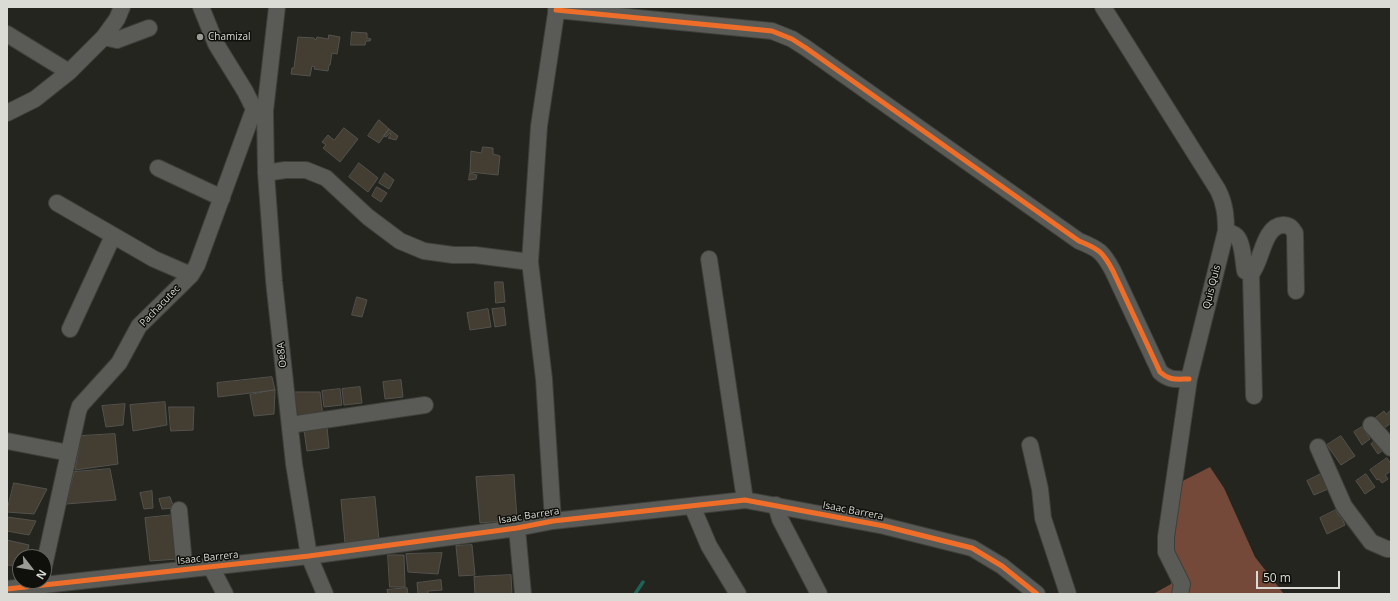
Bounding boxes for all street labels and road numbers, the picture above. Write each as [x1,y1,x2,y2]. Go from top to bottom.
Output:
street label: Quis Quis [1201,264,1223,310]
street label: Pachacutec [137,283,183,329]
street label: Oe8A [275,342,289,368]
street label: Isaac Barrera [822,499,884,523]
street label: Isaac Barrera [498,505,560,527]
street label: Isaac Barrera [177,549,239,567]

